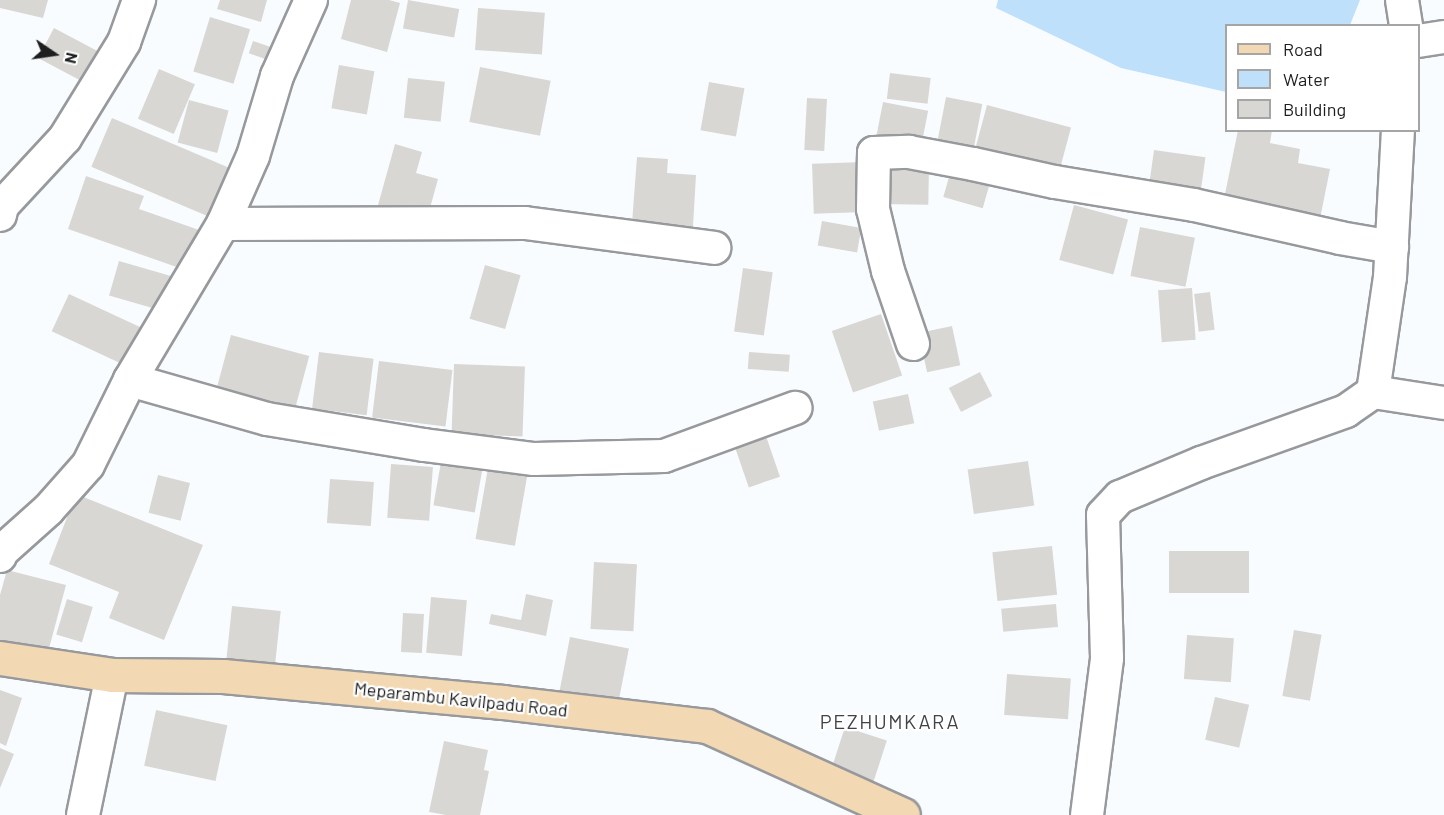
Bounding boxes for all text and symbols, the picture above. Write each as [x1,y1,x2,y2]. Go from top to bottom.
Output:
north arrow [24,24,84,84]
legend [1225,24,1420,132]
text: Road [1283,38,1323,60]
text: N [62,51,82,65]
text: Water [1283,68,1330,90]
text: Building [1283,98,1346,120]
street label: Meparambu Kavilpadu Road [353,677,569,721]
district label: PEZHUMKARA [820,709,960,733]

